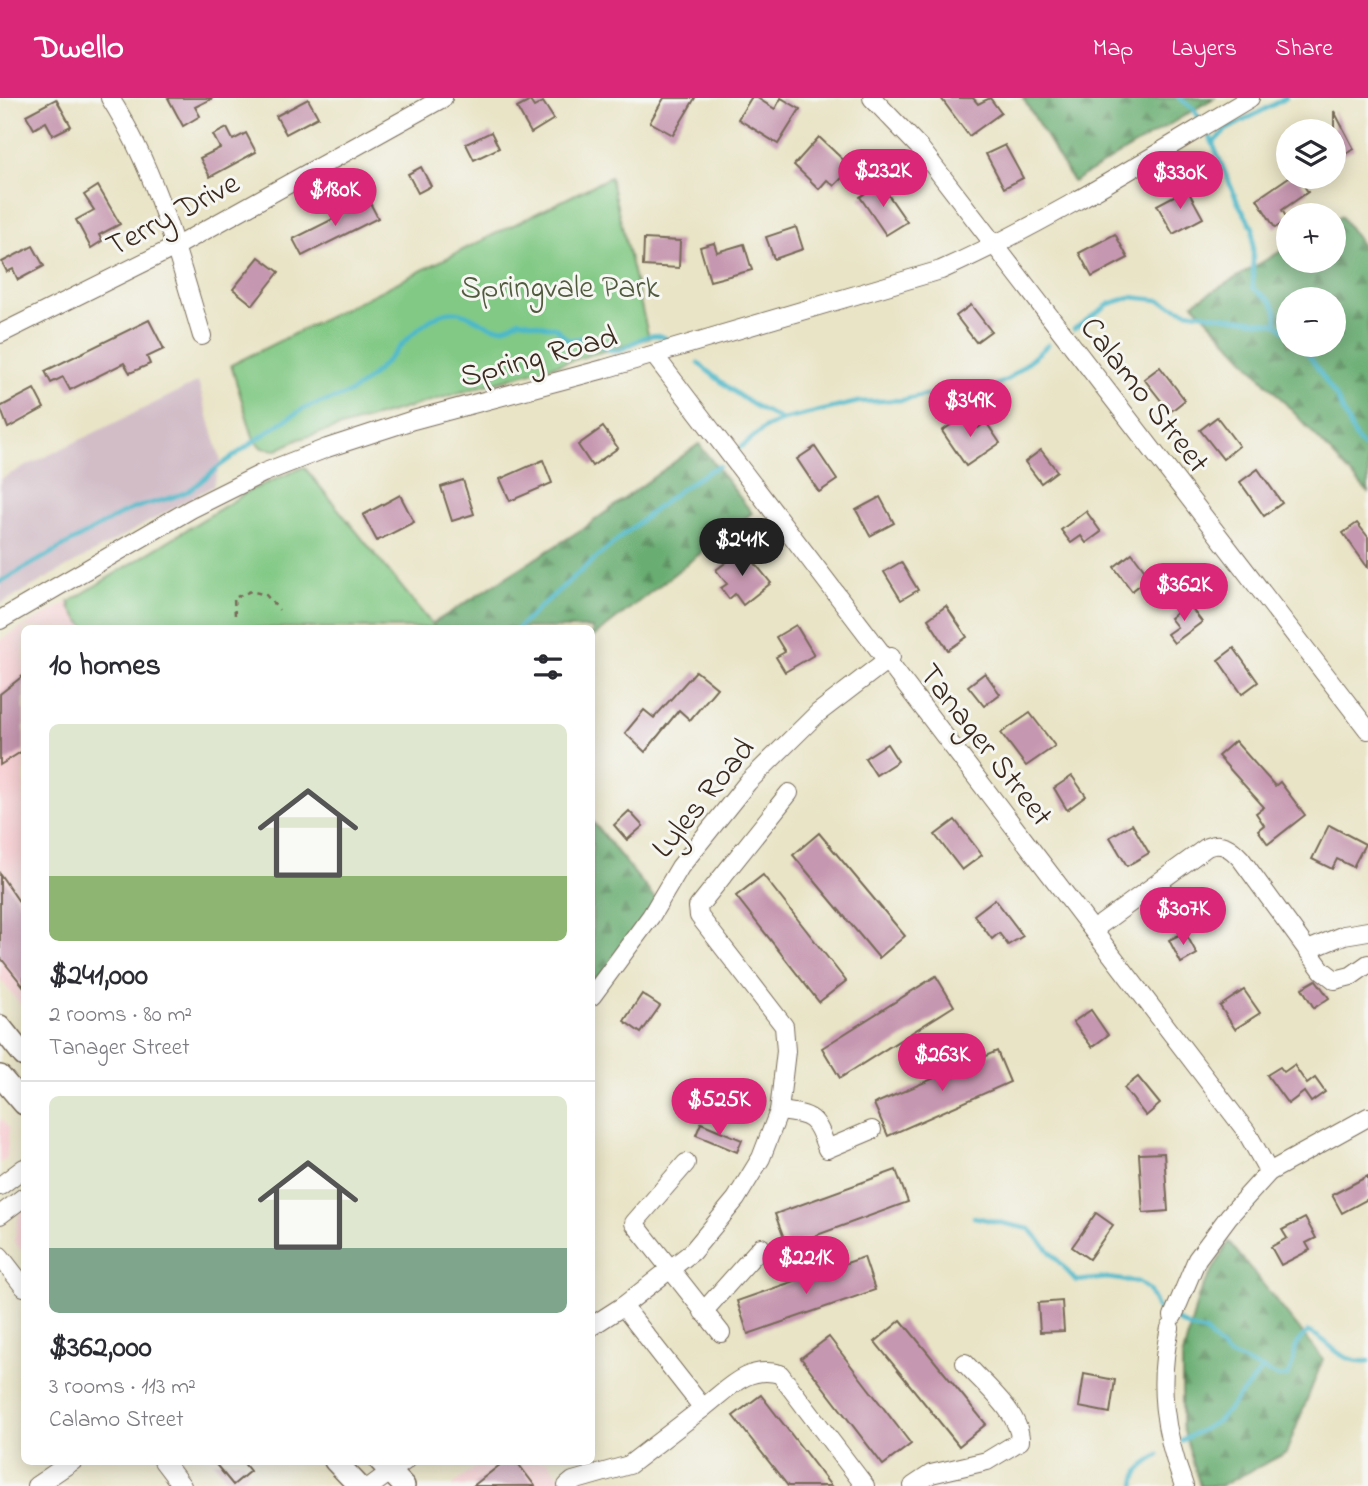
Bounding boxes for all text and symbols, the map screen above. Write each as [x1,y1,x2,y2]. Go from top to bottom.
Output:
text: Dwello [35,25,124,73]
text: Map [1093,32,1133,67]
text: Layers [1171,32,1237,67]
text: Share [1275,32,1333,67]
map controls [1276,119,1346,357]
button: layers [1276,119,1346,189]
pin: $232K [834,150,932,209]
pin: $330K [1131,152,1229,211]
text: $232K [854,155,912,188]
text: $330K [1153,157,1207,190]
street label: Terry Drive [99,161,249,271]
pin: $180K [286,169,384,228]
text: $180K [310,174,360,207]
button: + [1276,203,1346,273]
park label: Springvale Park [461,266,660,313]
button: − [1276,287,1346,357]
street label: Calamo Street [1067,308,1220,485]
street label: Spring Road [455,315,623,402]
pin: $349K [921,380,1019,439]
text: $349K [945,385,995,418]
pin: $241K [693,518,791,578]
text: $241K [715,524,769,557]
pin: $362K [1135,564,1233,623]
text: $362K [1156,569,1212,602]
text: 10 homes [49,645,161,689]
icon: filters [529,648,567,686]
street label: Tanager Street [905,654,1063,838]
street label: Lyles Road [641,729,768,870]
icon: home [245,770,371,896]
pin: $307K [1134,888,1232,947]
text: $307K [1156,893,1210,926]
text: $241,000 [49,955,148,999]
text: 2 rooms · 80 m² [49,999,192,1032]
text: Tanager Street [49,1032,190,1065]
pin: $263K [893,1034,991,1093]
text: $263K [914,1039,970,1072]
pin: $525K [670,1079,768,1138]
text: $525K [688,1084,750,1117]
icon: home [245,1142,371,1268]
pin: $221K [757,1236,855,1296]
text: $221K [778,1242,834,1275]
text: $362,000 [49,1327,152,1371]
text: 3 rooms · 113 m² [49,1371,196,1404]
text: Calamo Street [49,1404,184,1437]

